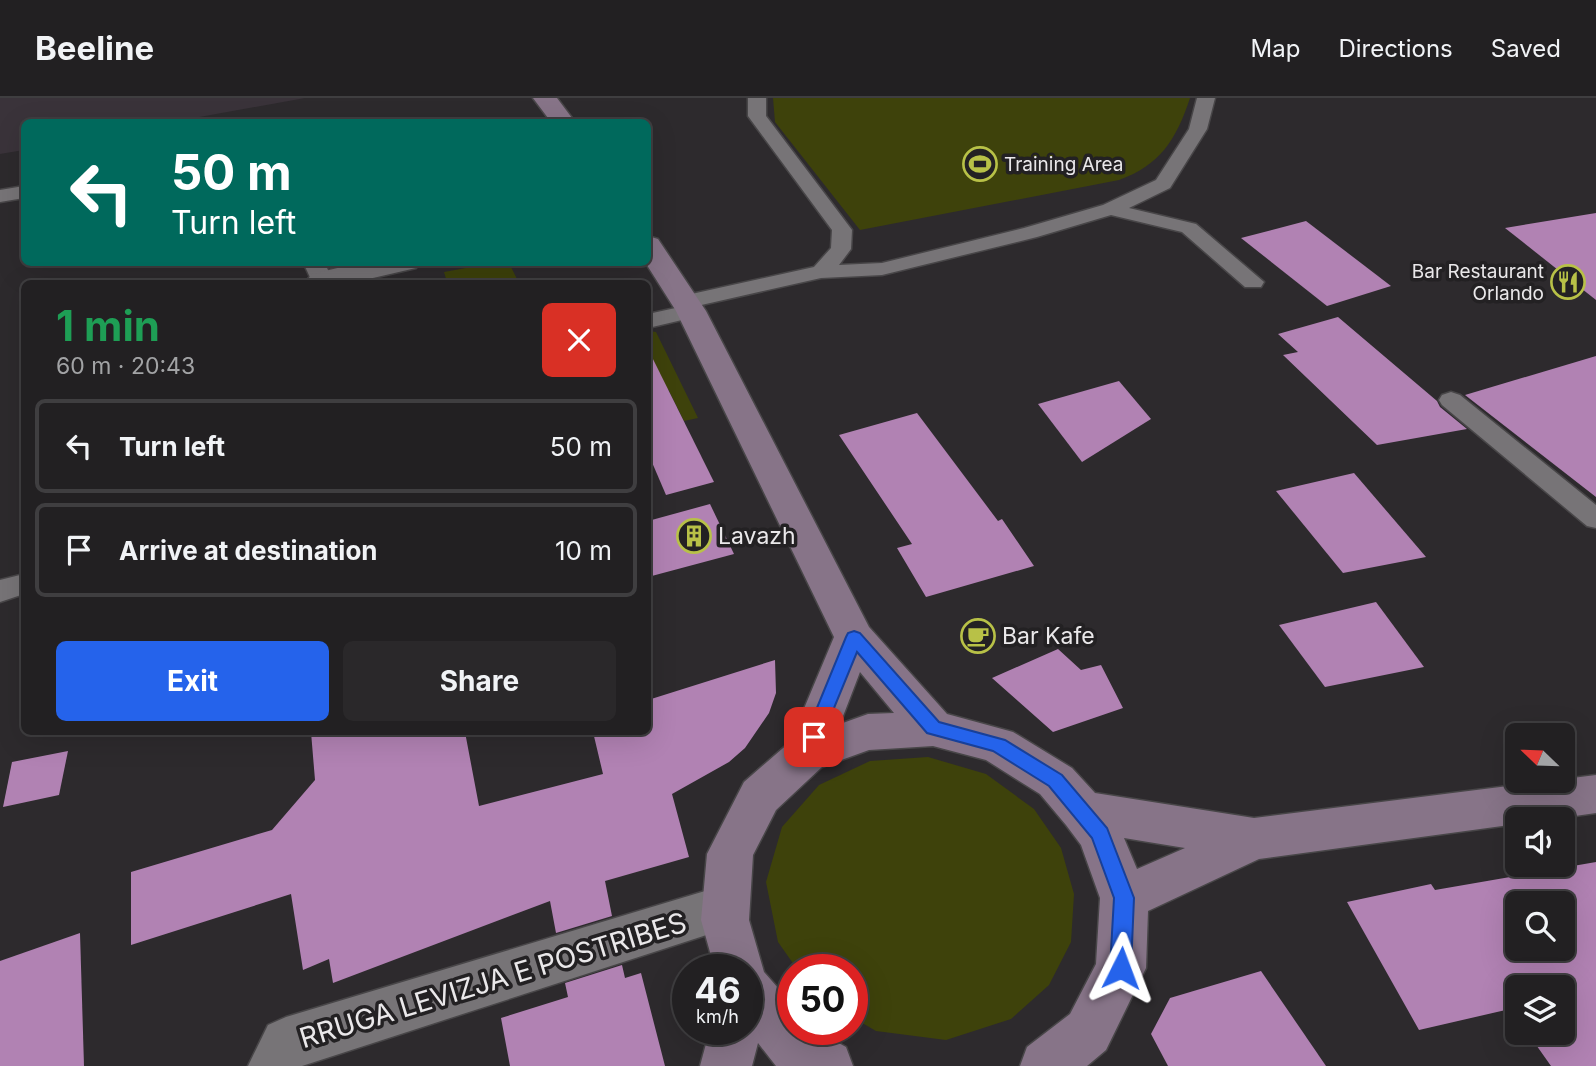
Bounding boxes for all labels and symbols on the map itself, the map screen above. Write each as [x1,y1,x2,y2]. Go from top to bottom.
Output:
sports icon: Training Area [961,145,999,183]
place label: Training Area [1004,153,1124,176]
place label: Bar Restaurant Orlando [1412,260,1544,305]
restaurant icon: Bar Restaurant Orlando [1549,263,1587,301]
building icon: Lavazh [675,517,713,555]
place label: Lavazh [718,522,796,550]
cafe icon: Bar Kafe [959,617,997,655]
place label: Bar Kafe [1002,622,1095,650]
pin [784,707,844,767]
north arrow [1505,723,1575,793]
street label: RRUGA LEVIZJA E POSTRIBES [295,905,691,1055]
position arrow [1084,931,1158,1005]
speed limit sign: 50 [777,954,868,1045]

